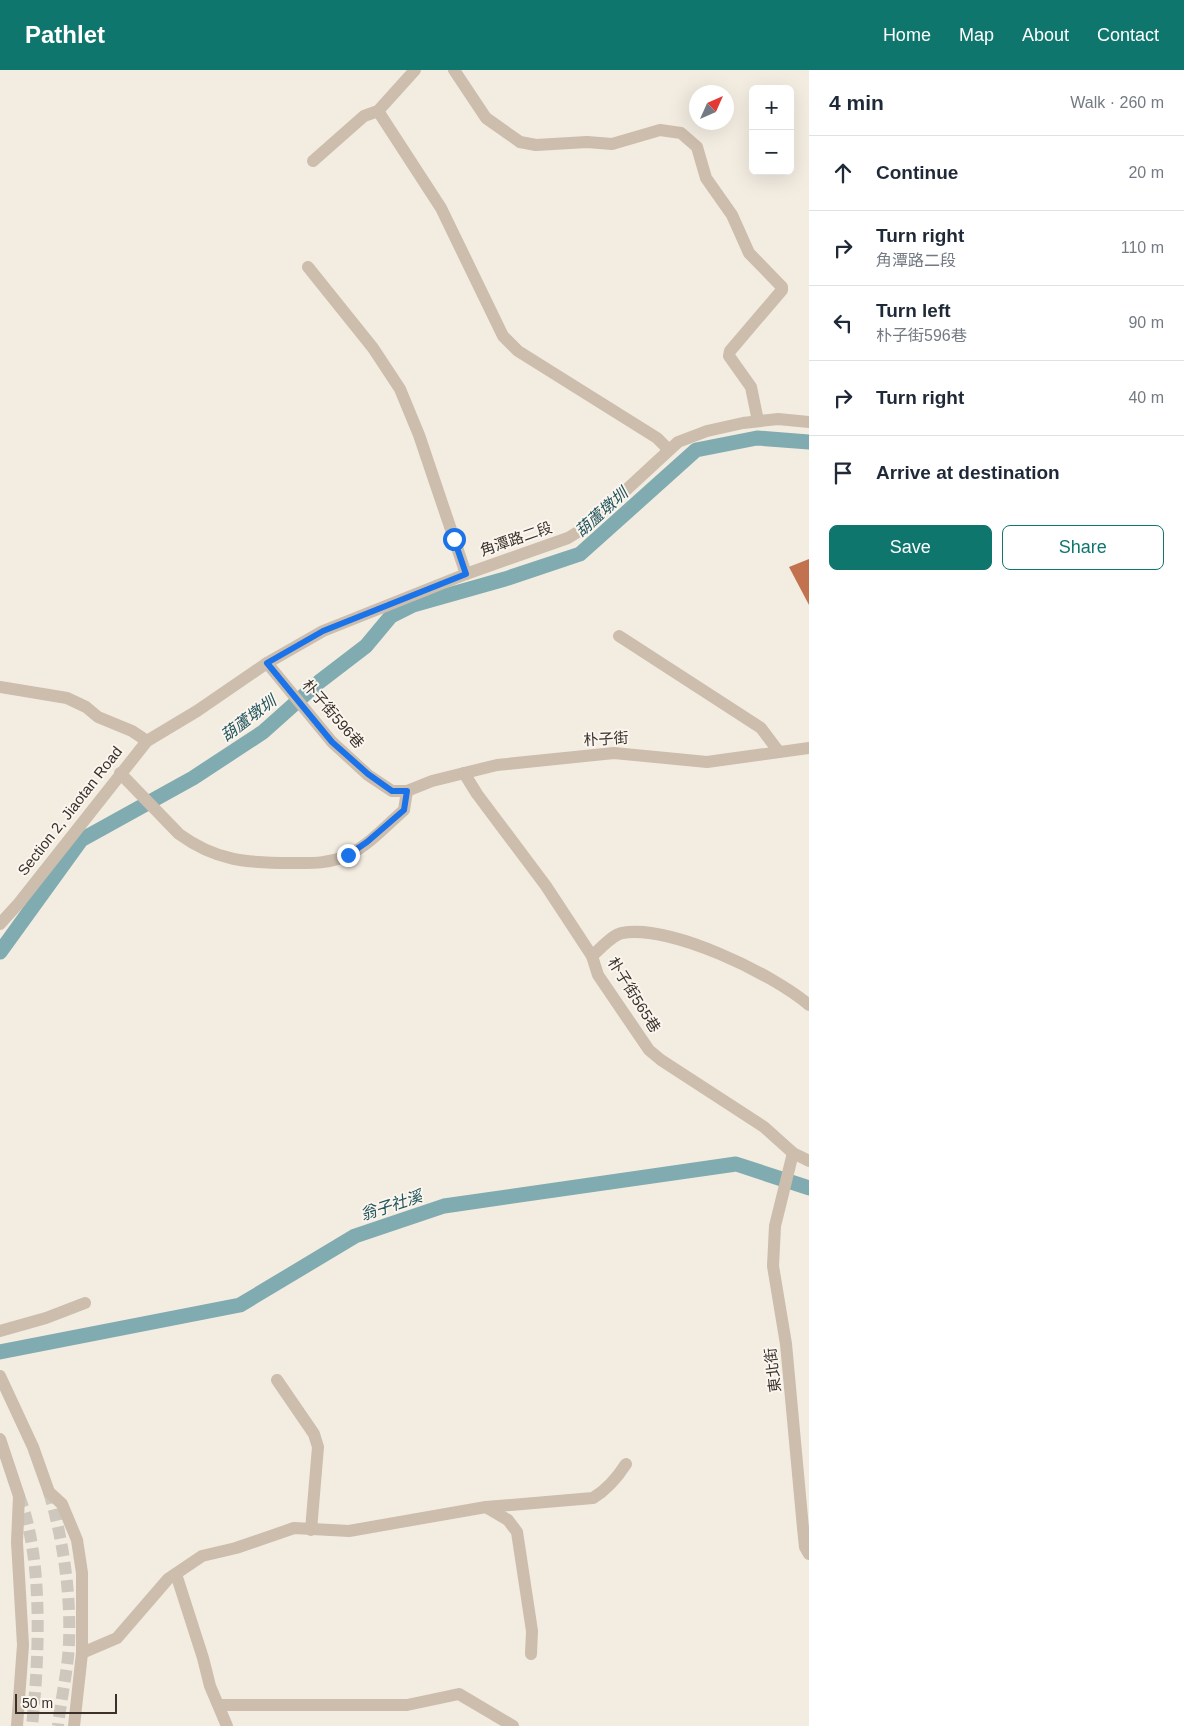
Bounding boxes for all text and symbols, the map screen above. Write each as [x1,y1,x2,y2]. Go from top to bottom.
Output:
text: Pathlet [25,21,105,48]
text: Home [883,25,931,45]
text: Map [959,25,994,45]
text: About [1022,25,1069,45]
text: Contact [1097,25,1159,45]
north arrow [689,85,734,130]
map controls [749,85,794,175]
button: + [749,85,794,130]
text: 4 min [829,91,884,114]
text: Walk · 260 m [1070,94,1164,111]
button: − [749,130,794,175]
icon: ahead [829,159,857,187]
text: Continue [876,162,958,183]
text: 20 m [1128,164,1164,181]
text: Turn right [876,225,964,246]
icon: right [829,234,857,262]
text: 110 m [1121,239,1164,256]
text: 角潭路二段 [876,252,956,269]
text: Turn left [876,300,951,321]
icon: left [829,309,857,337]
text: 90 m [1128,314,1164,331]
text: 朴子街596巷 [876,327,967,344]
icon: right [829,384,857,412]
text: Turn right [876,387,964,408]
text: 40 m [1128,389,1164,406]
icon: arrive [829,459,857,487]
text: Arrive at destination [876,462,1060,483]
water label: 葫蘆墩圳 [572,483,632,540]
street label: 角潭路二段 [478,518,554,559]
button: Save [829,525,992,570]
button: Share [1002,525,1164,570]
route start [443,528,466,551]
street label: 朴子街596巷 [299,676,368,751]
water label: 葫蘆墩圳 [218,691,281,744]
street label: 朴子街 [583,729,629,748]
street label: Section 2, Jiaotan Road [14,743,125,879]
route end [337,844,360,867]
street label: 朴子街565巷 [605,954,664,1035]
water label: 翁子社溪 [358,1187,426,1223]
street label: 東北街 [761,1347,784,1393]
scale bar [15,1691,118,1714]
text: 50 m [22,1695,53,1711]

